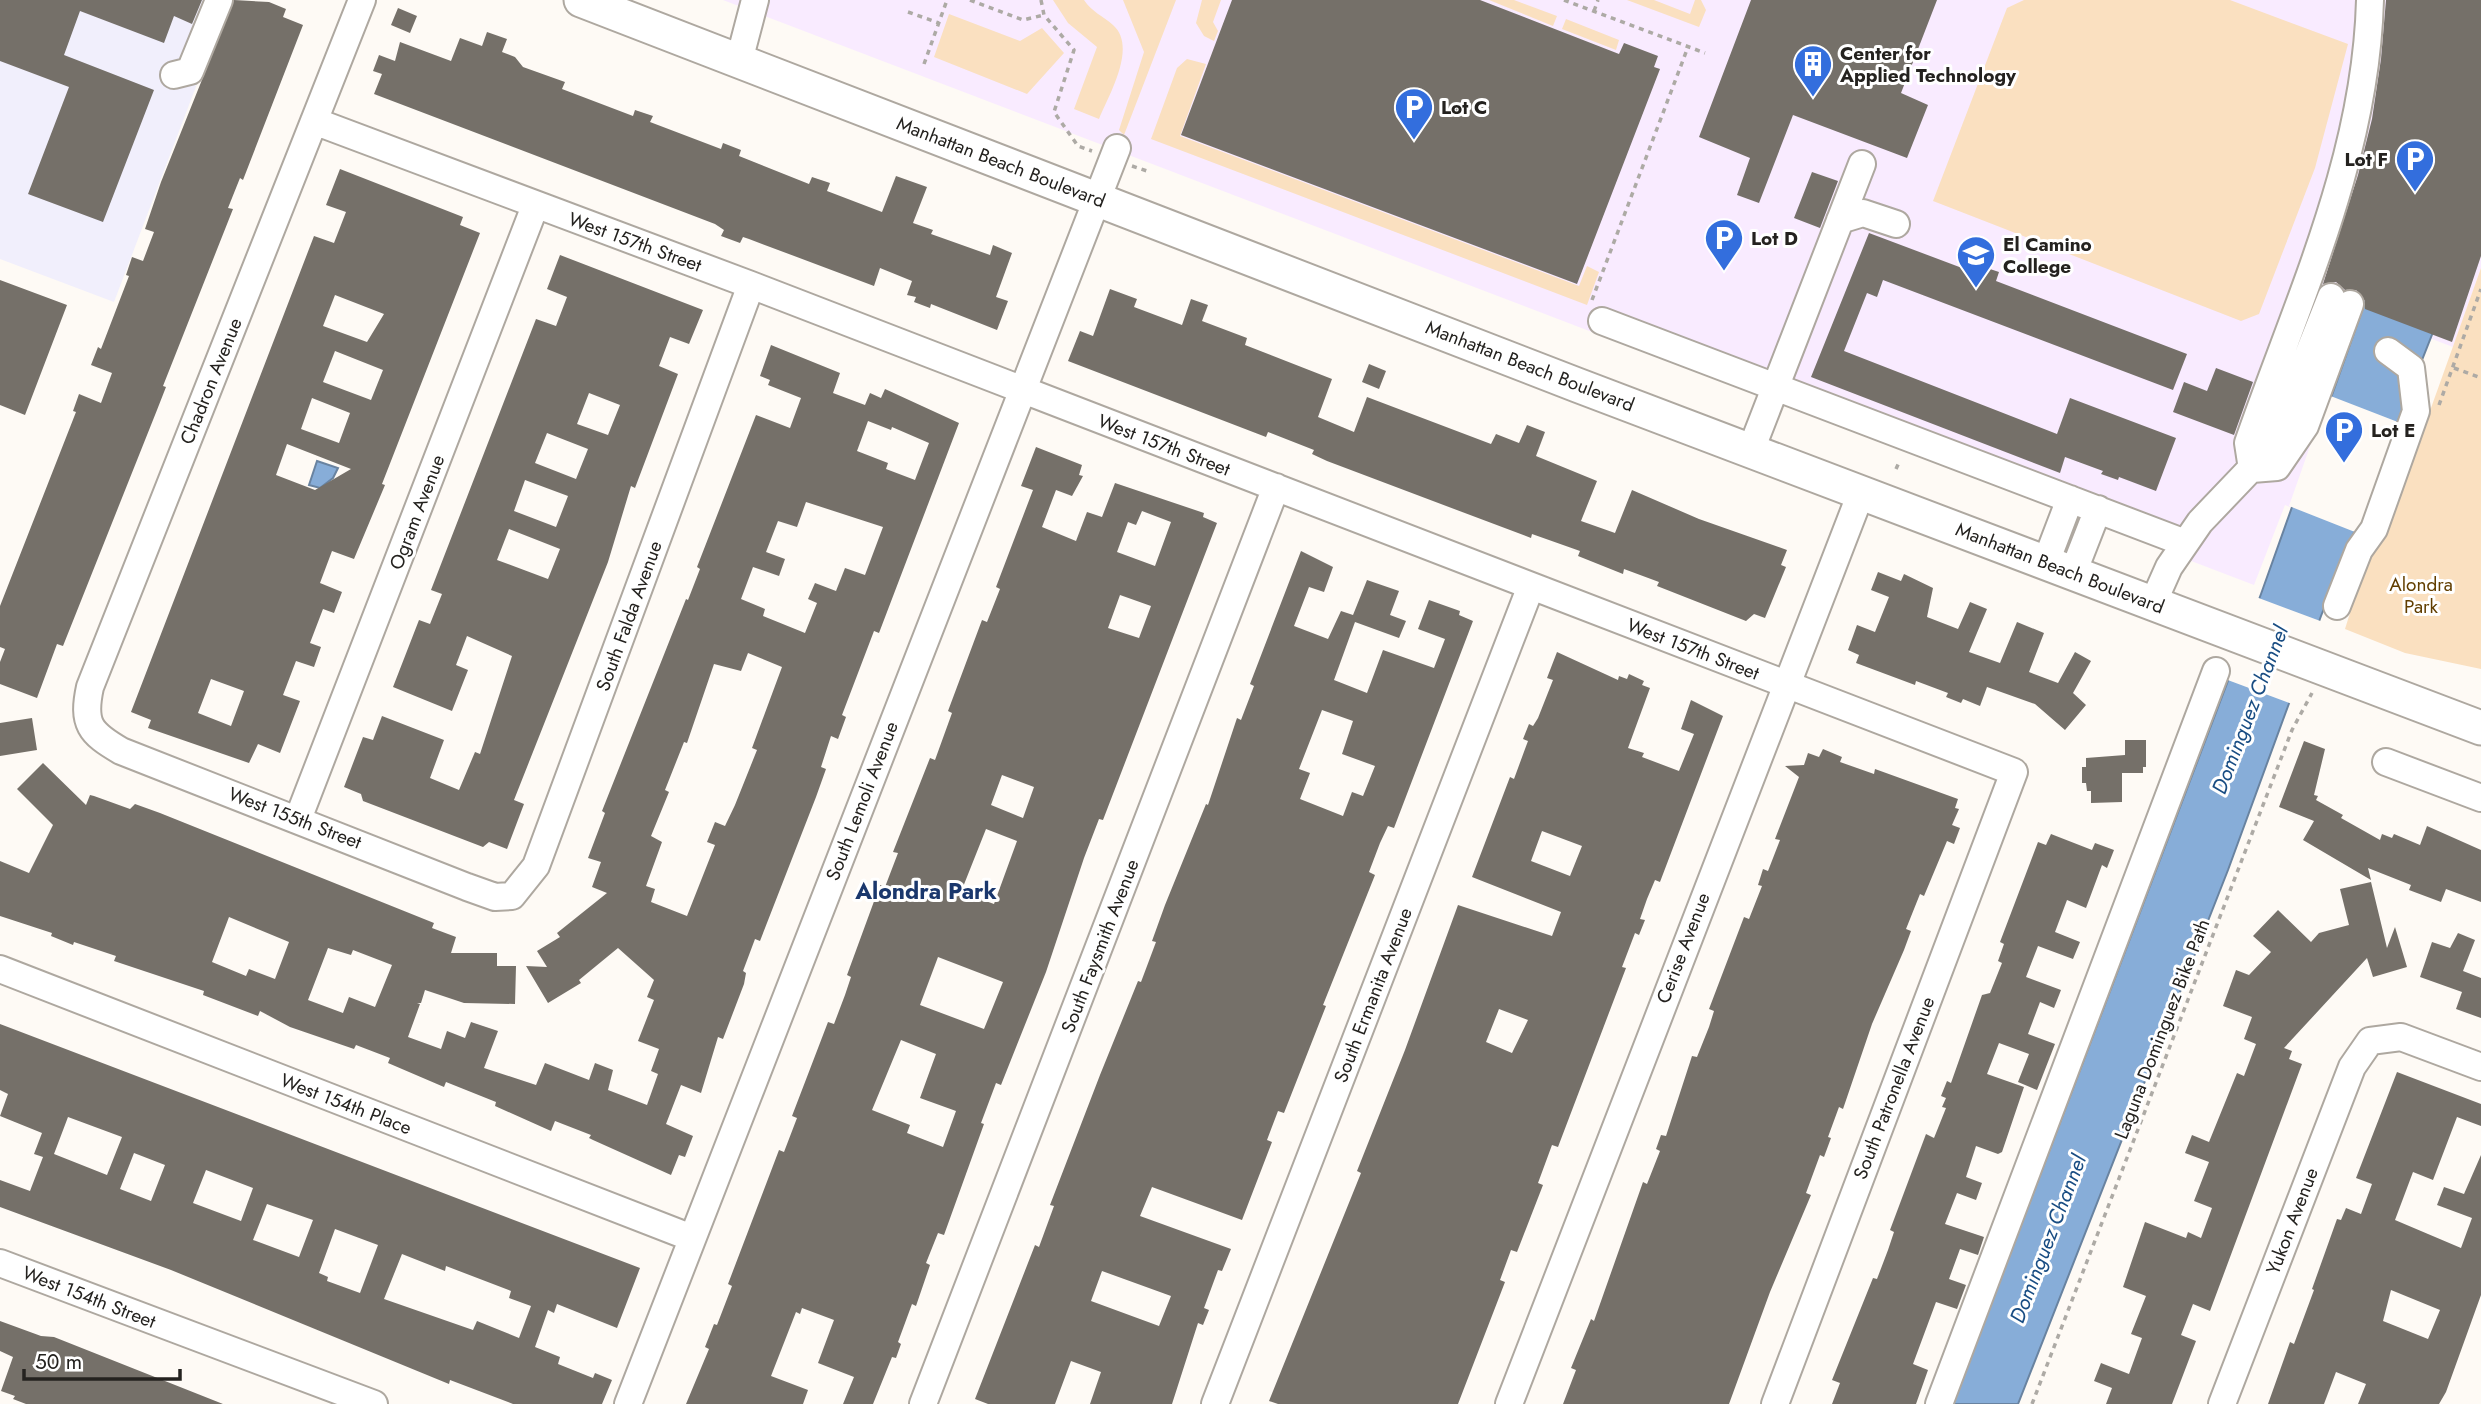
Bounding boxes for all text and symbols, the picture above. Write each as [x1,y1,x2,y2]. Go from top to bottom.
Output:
place label: Center for Applied Technology [1839,40,2017,89]
building icon: Center for Applied Technology [1792,43,1834,98]
parking icon: Lot C [1393,86,1435,141]
place label: Lot C [1441,94,1487,121]
street label: Manhattan Beach Boulevard [893,110,1109,214]
parking icon: Lot F [2394,138,2436,193]
place label: Lot F [2345,146,2388,173]
street label: West 157th Street [565,205,706,279]
parking icon: Lot D [1703,217,1745,272]
place label: Lot D [1751,225,1798,252]
place label: El Camino College [2003,231,2092,280]
school or university icon: El Camino College [1955,234,1997,289]
street label: Chadron Avenue [173,313,249,448]
street label: Manhattan Beach Boulevard [1422,314,1638,418]
street label: West 157th Street [1094,407,1235,483]
parking icon: Lot E [2323,409,2365,464]
place label: Lot E [2371,417,2415,444]
street label: Ogram Avenue [383,450,451,573]
street label: Manhattan Beach Boulevard [1952,516,2168,620]
street label: South Falda Avenue [589,537,669,695]
park label: Alondra Park [2389,571,2453,620]
street label: West 157th Street [1623,611,1764,687]
water label: Dominguez Channel [2204,620,2296,798]
street label: South Lemoli Avenue [819,717,905,885]
street label: West 155th Street [225,780,366,856]
street label: South Faysmith Avenue [1054,855,1146,1037]
district label: Alondra Park [854,874,998,908]
street label: Cerise Avenue [1650,889,1717,1007]
street label: South Ermanita Avenue [1327,903,1419,1086]
street label: Laguna Dominguez Bike Path [2108,915,2216,1143]
street label: South Patronella Avenue [1847,993,1941,1183]
street label: West 154th Place [277,1067,416,1141]
water label: Dominguez Channel [2002,1149,2094,1327]
street label: Yukon Avenue [2259,1163,2325,1278]
street label: West 154th Street [18,1259,160,1335]
scale bar [24,1338,180,1382]
text: 50 m [35,1347,82,1377]

